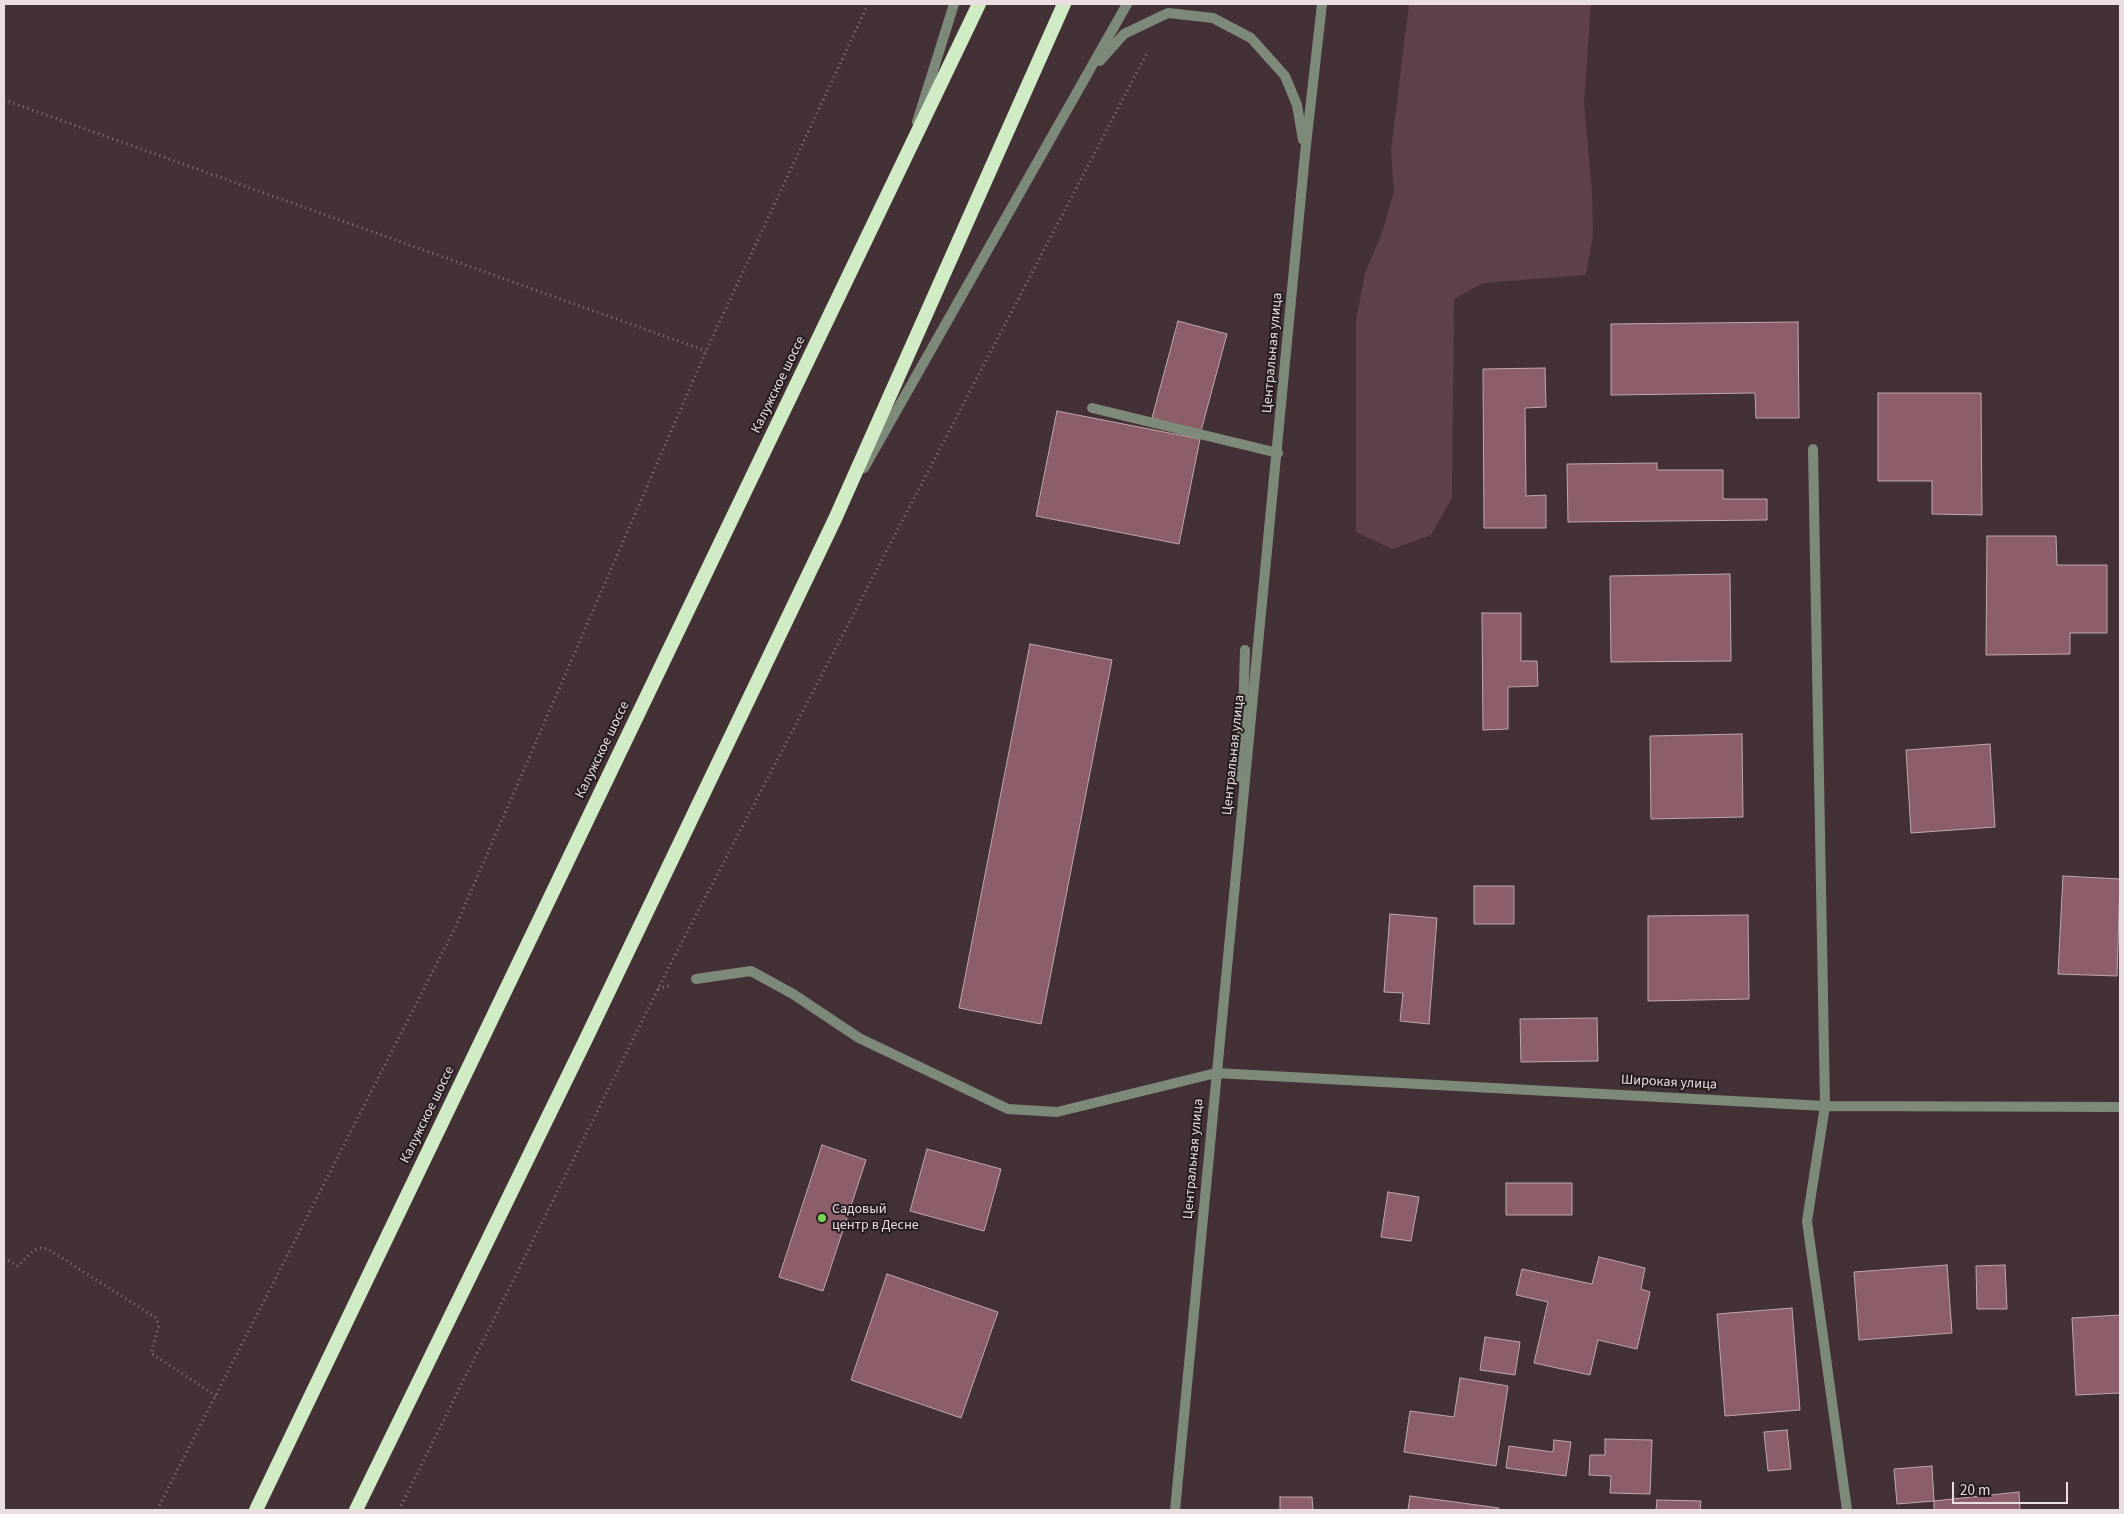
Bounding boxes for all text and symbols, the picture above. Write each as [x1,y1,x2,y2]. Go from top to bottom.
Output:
street label: Центральная улица [1259,292,1287,414]
street label: Калужское шоссе [748,334,810,436]
street label: Центральная улица [1219,694,1249,816]
street label: Калужское шоссе [572,699,634,801]
street label: Калужское шоссе [397,1064,459,1166]
street label: Широкая улица [1621,1072,1717,1094]
street label: Центральная улица [1180,1098,1208,1220]
place label: Садовый центр в Десне [832,1202,919,1234]
marker: Садовый центр в Десне [816,1212,828,1224]
scale bar [1954,1472,2070,1504]
text: 20 m [1960,1480,1990,1501]

